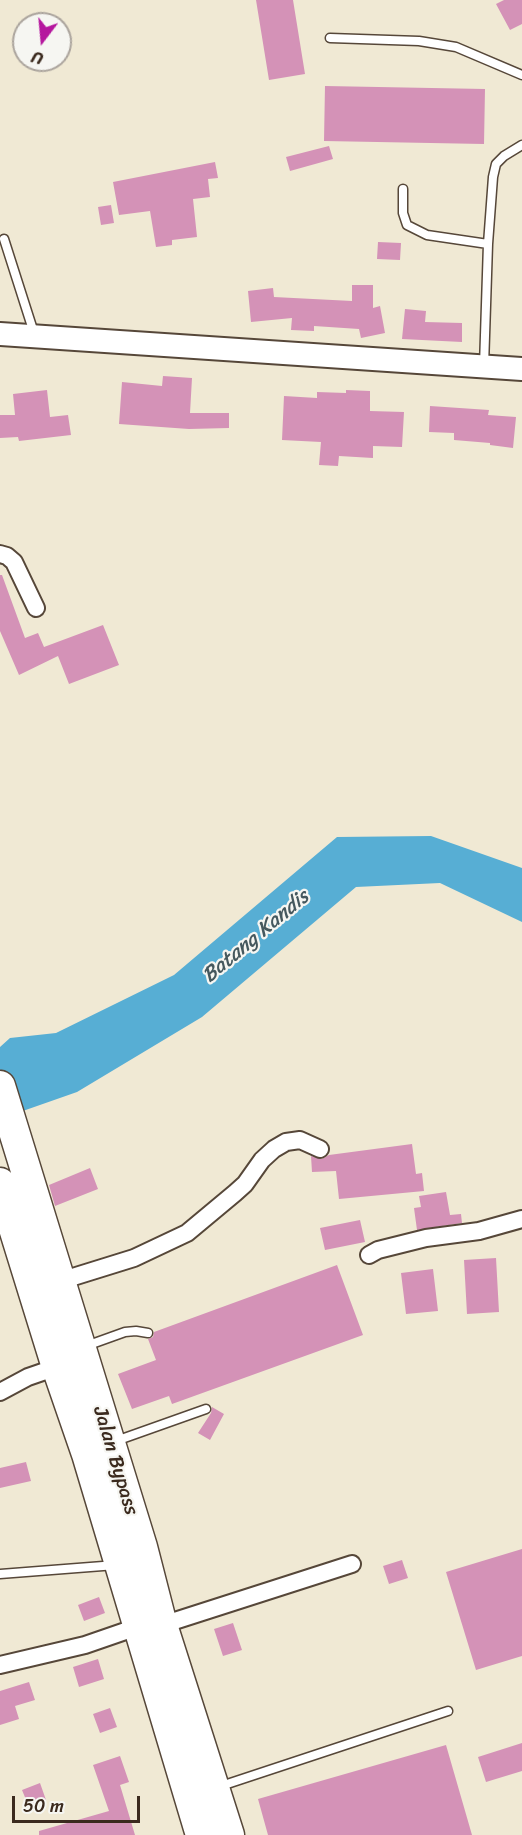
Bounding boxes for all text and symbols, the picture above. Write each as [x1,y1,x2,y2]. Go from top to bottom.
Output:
north arrow [12,12,72,72]
text: U [28,42,47,73]
water label: Batang Kandis [198,885,314,989]
street label: Jalan Bypass [87,1404,143,1518]
scale bar [15,1784,142,1822]
text: 50 m [23,1790,64,1822]

